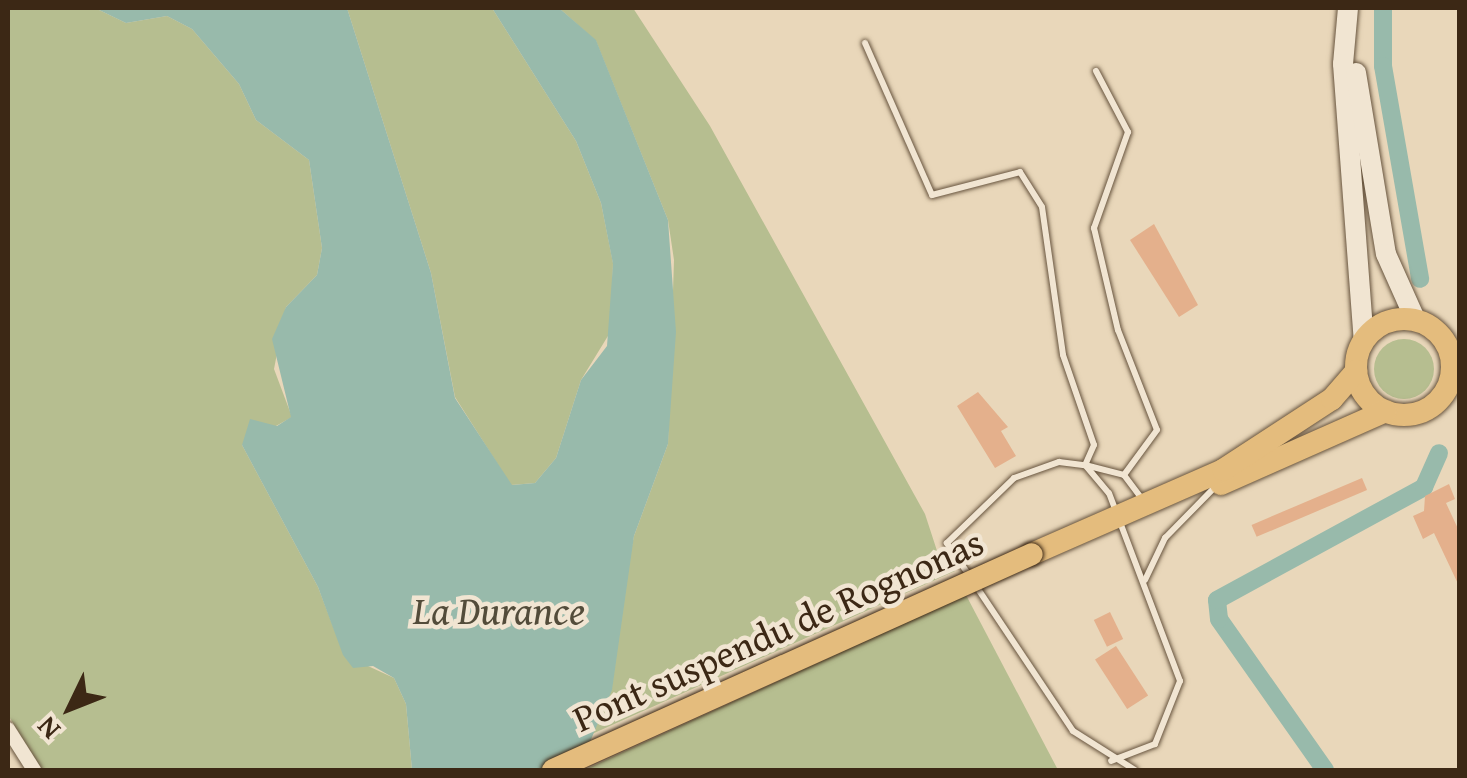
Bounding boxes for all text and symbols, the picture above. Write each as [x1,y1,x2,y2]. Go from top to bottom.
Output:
street label: Pont suspendu de Rognonas [566,519,990,741]
water label: La Durance [413,586,585,634]
north arrow [20,658,120,758]
text: N [26,708,69,750]

